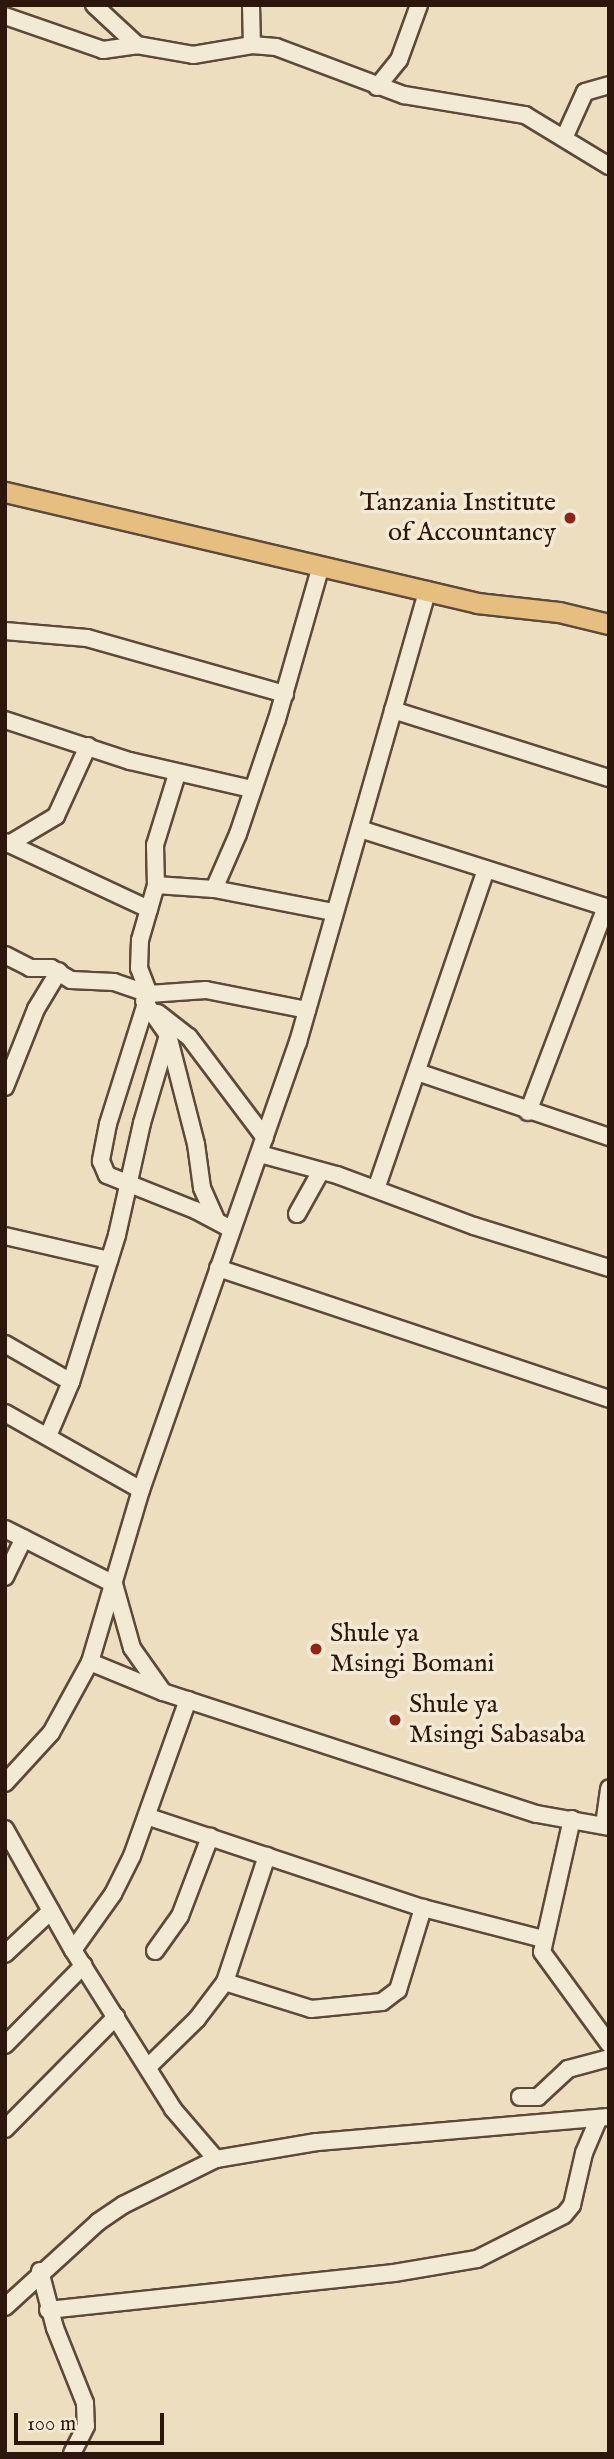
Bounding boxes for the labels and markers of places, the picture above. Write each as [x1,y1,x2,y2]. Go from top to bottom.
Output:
place label: Tanzania Institute of Accountancy [360,487,556,548]
marker: Tanzania Institute of Accountancy [562,510,578,526]
place label: Shule ya Msingi Bomani [330,1618,494,1680]
marker: Shule ya Msingi Bomani [308,1641,324,1657]
place label: Shule ya Msingi Sabasaba [409,1689,585,1750]
marker: Shule ya Msingi Sabasaba [387,1712,403,1728]

